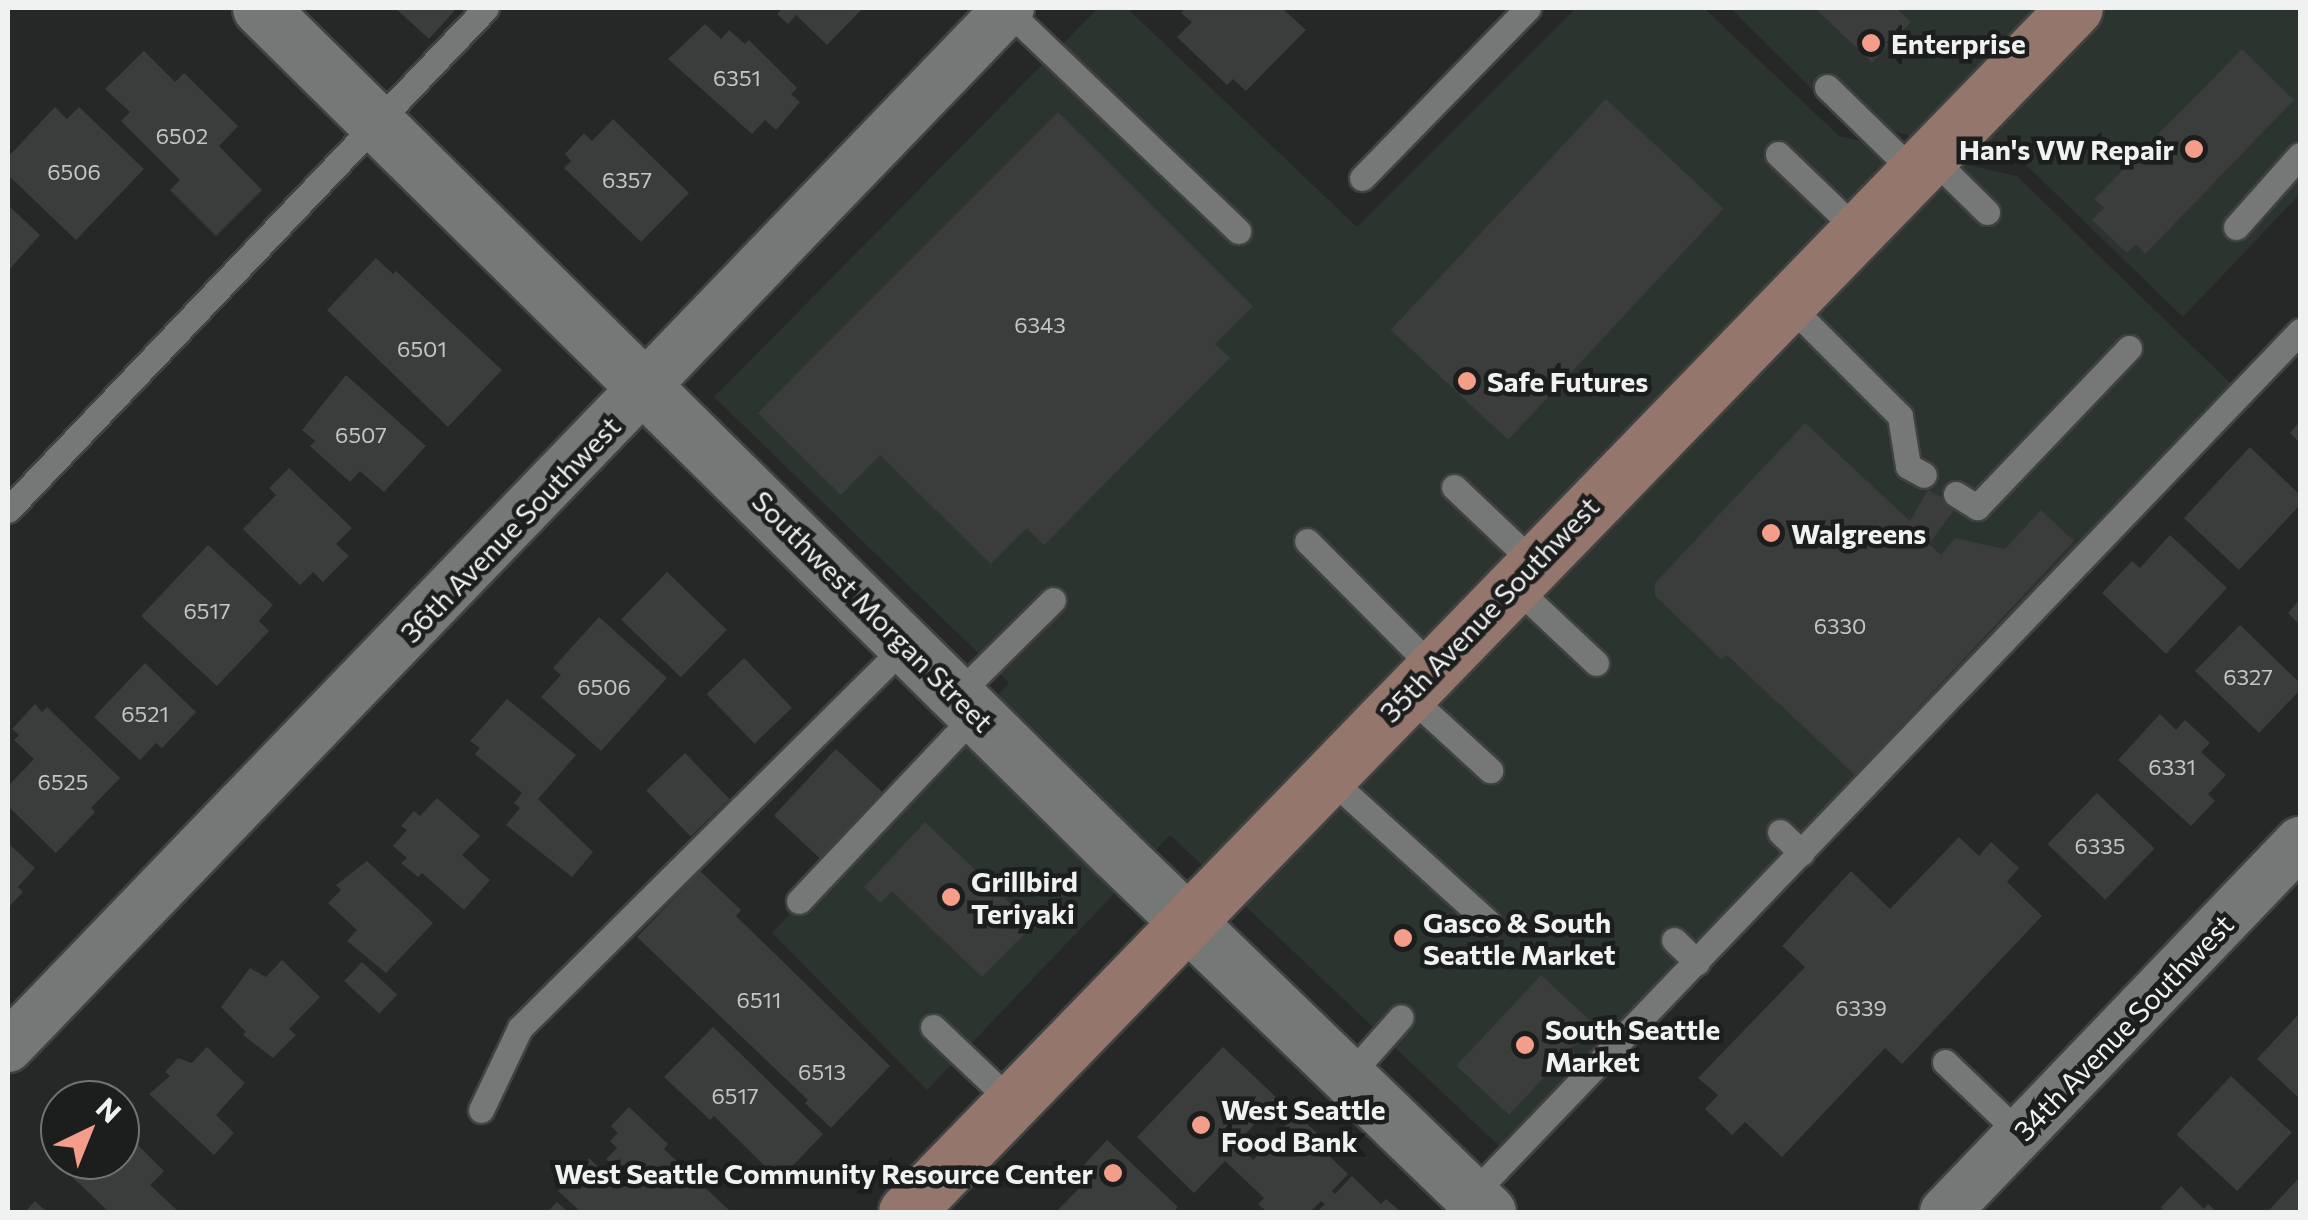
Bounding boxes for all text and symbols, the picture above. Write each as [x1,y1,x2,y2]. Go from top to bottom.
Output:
place label: Enterprise [1891,26,2026,60]
marker: Enterprise [1860,32,1882,54]
house number: 6351 [713,65,761,91]
house number: 6502 [156,123,208,149]
place label: Han's VW Repair [1959,132,2174,166]
marker: Han's VW Repair [2183,138,2205,160]
house number: 6506 [47,159,101,185]
house number: 6357 [602,167,652,193]
house number: 6343 [1014,312,1066,338]
house number: 6501 [397,336,447,362]
place label: Safe Futures [1487,364,1648,398]
marker: Safe Futures [1456,370,1478,392]
street label: 36th Avenue Southwest [393,409,627,649]
house number: 6507 [335,422,387,448]
street label: Southwest Morgan Street [746,484,1000,738]
street label: 35th Avenue Southwest [1373,489,1605,729]
place label: Walgreens [1791,516,1926,550]
marker: Walgreens [1760,522,1782,544]
house number: 6517 [183,598,231,624]
house number: 6330 [1814,613,1866,639]
house number: 6327 [2223,664,2273,690]
house number: 6506 [577,674,631,700]
house number: 6521 [121,701,169,727]
house number: 6331 [2148,754,2196,780]
house number: 6525 [38,769,88,795]
house number: 6335 [2075,833,2125,859]
place label: Grillbird Teriyaki [971,864,1078,930]
marker: Grillbird Teriyaki [940,886,962,908]
place label: Gasco & South Seattle Market [1423,905,1615,971]
street label: 34th Avenue Southwest [2006,907,2240,1147]
marker: Gasco & South Seattle Market [1392,927,1414,949]
house number: 6511 [737,987,781,1013]
house number: 6339 [1835,995,1887,1021]
place label: South Seattle Market [1545,1012,1720,1078]
marker: South Seattle Market [1514,1034,1536,1056]
house number: 6513 [798,1059,846,1085]
north arrow [40,1080,140,1180]
house number: 6517 [711,1083,759,1109]
text: N [90,1090,128,1129]
place label: West Seattle Food Bank [1221,1092,1385,1158]
marker: West Seattle Food Bank [1190,1114,1212,1136]
place label: West Seattle Community Resource Center [554,1156,1093,1190]
marker: West Seattle Community Resource Center [1102,1162,1124,1184]

